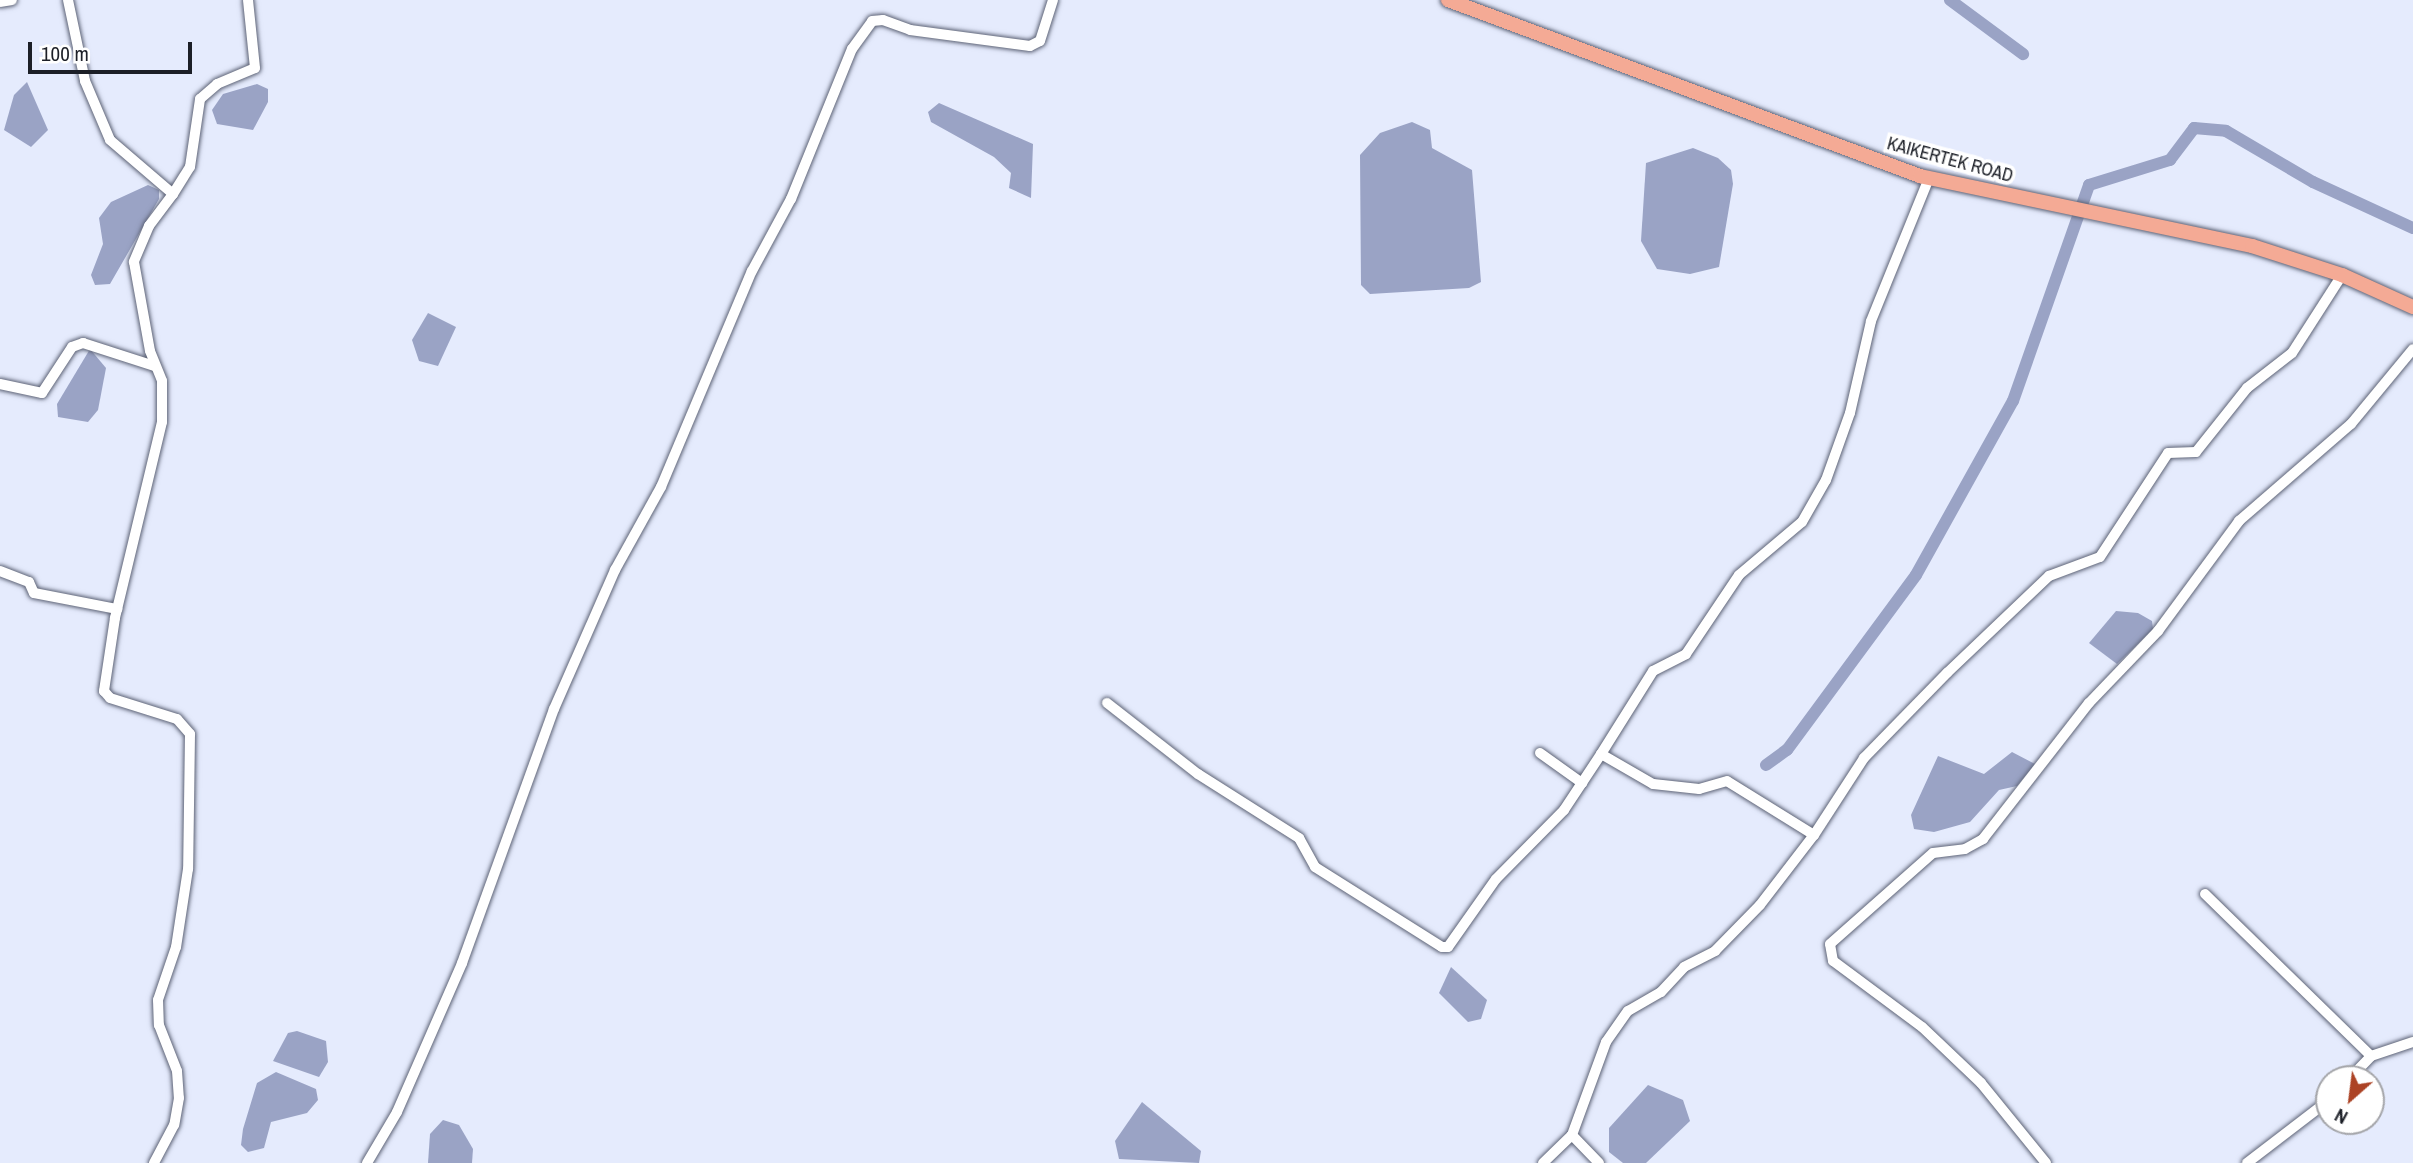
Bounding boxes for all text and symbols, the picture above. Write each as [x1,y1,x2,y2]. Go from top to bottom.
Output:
scale bar [32,28,196,72]
text: 100 m [41,39,89,68]
street label: KAIKERTEK ROAD [1885,133,2015,187]
north arrow [2315,1065,2385,1135]
text: N [2330,1103,2352,1131]

